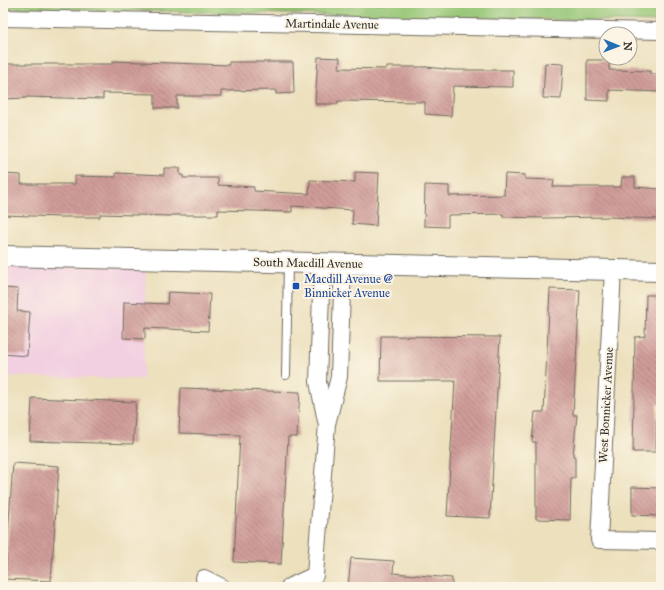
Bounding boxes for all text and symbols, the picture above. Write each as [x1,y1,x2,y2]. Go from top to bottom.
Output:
street label: Martindale Avenue [285,16,379,32]
north arrow [598,26,638,66]
text: N [621,41,634,52]
street label: South Macdill Avenue [253,255,363,271]
place label: Macdill Avenue @ Binnicker Avenue [304,272,393,300]
marker: Macdill Avenue @ Binnicker Avenue [291,281,301,291]
street label: West Bonnicker Avenue [596,347,616,463]

